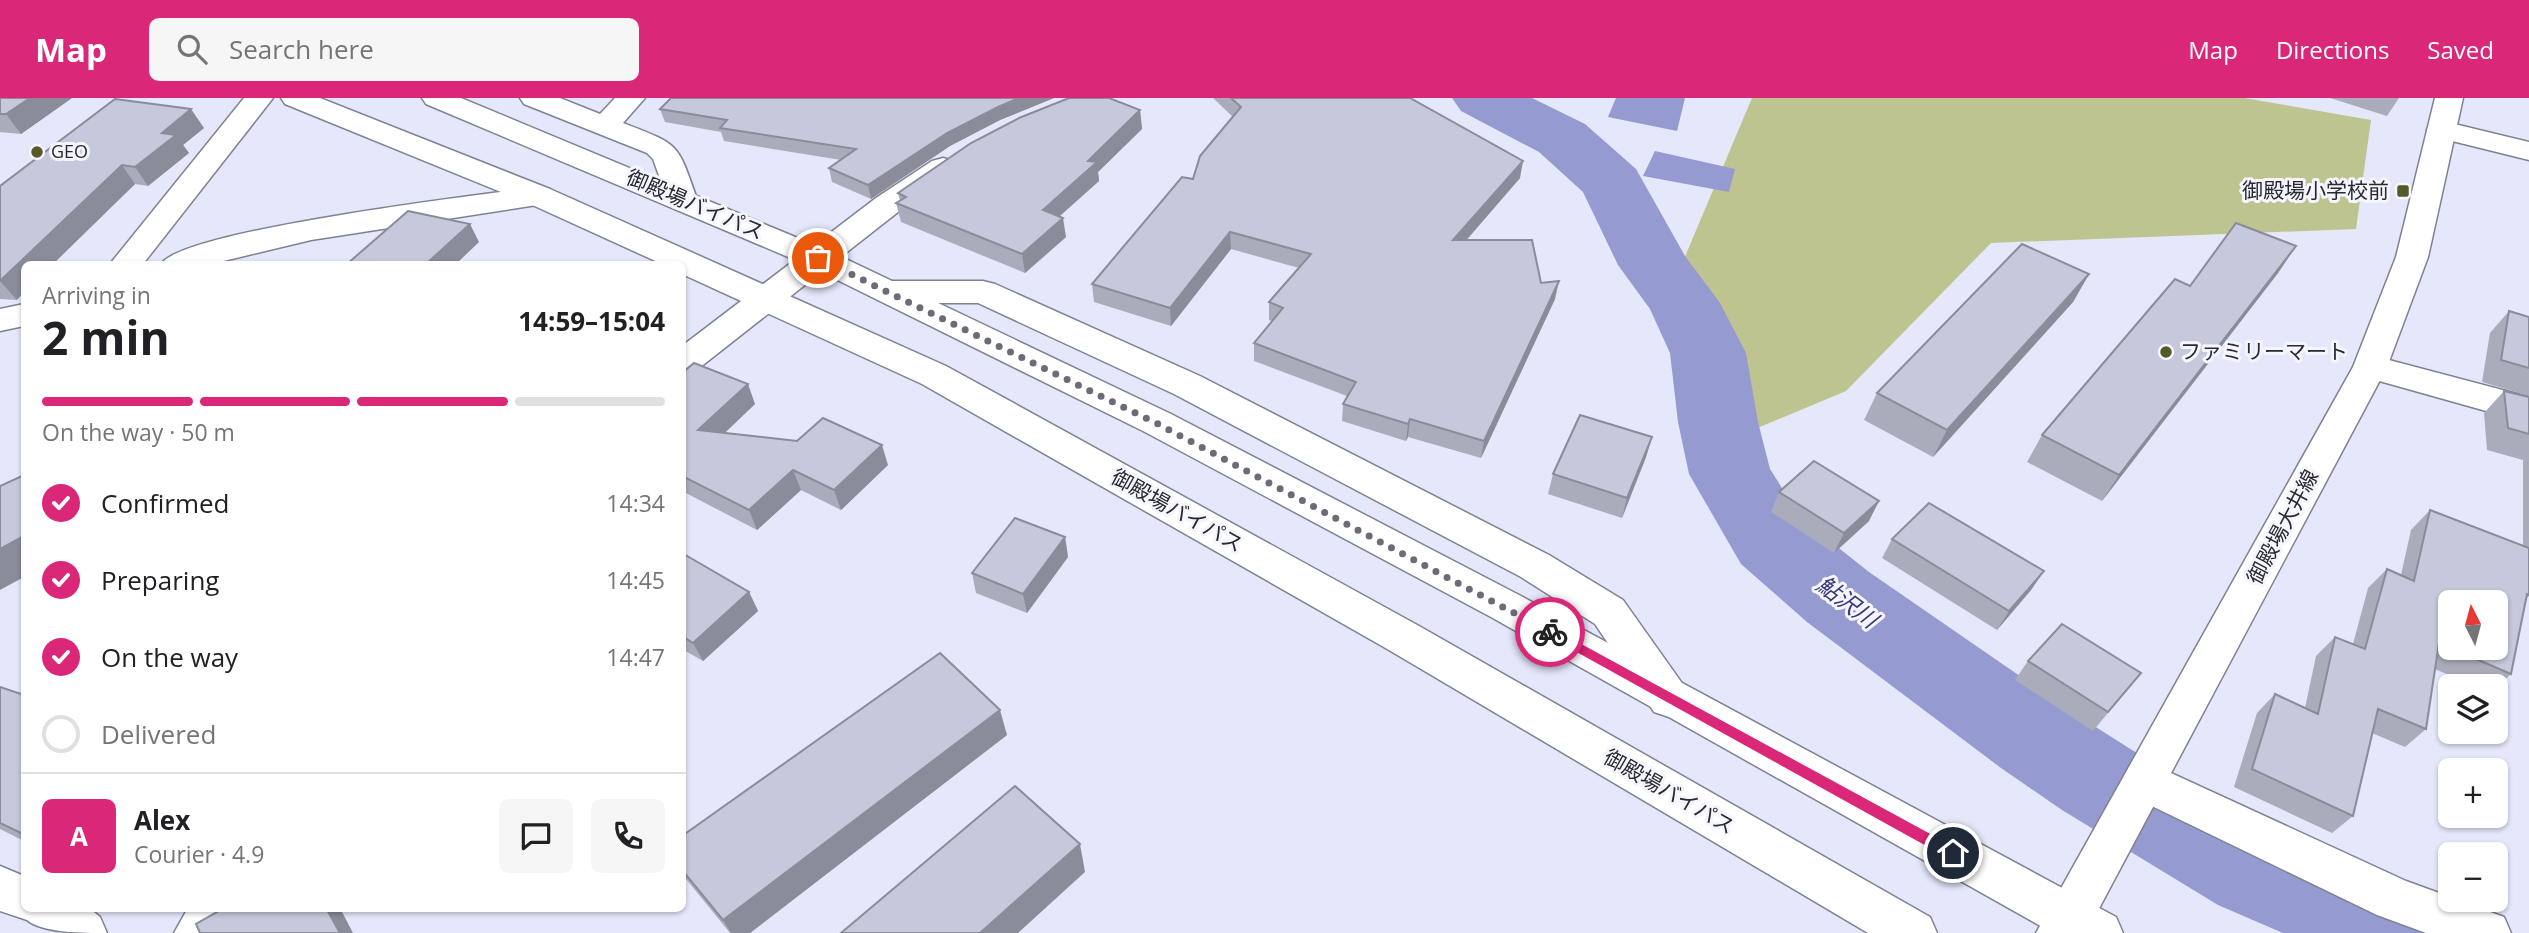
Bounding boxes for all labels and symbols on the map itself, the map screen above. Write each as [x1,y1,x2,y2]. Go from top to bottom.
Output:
place label: GEO [51,139,88,163]
marker: GEO [29,144,45,160]
street label: 御殿場バイパス [622,163,768,246]
place label: 御殿場小学校前 [2242,176,2389,204]
marker: 御殿場小学校前 [2395,183,2411,199]
pin [788,228,848,288]
place label: ファミリーマート [2180,337,2348,365]
marker: ファミリーマート [2158,344,2174,360]
street label: 御殿場バイパス [1107,462,1248,558]
street label: 御殿場大井線 [2240,464,2324,589]
water label: 鮎沢川 [1810,568,1887,637]
north arrow [2438,590,2508,660]
courier [1515,597,1585,667]
street label: 御殿場バイパス [1599,742,1740,840]
pin [1923,823,1983,883]

